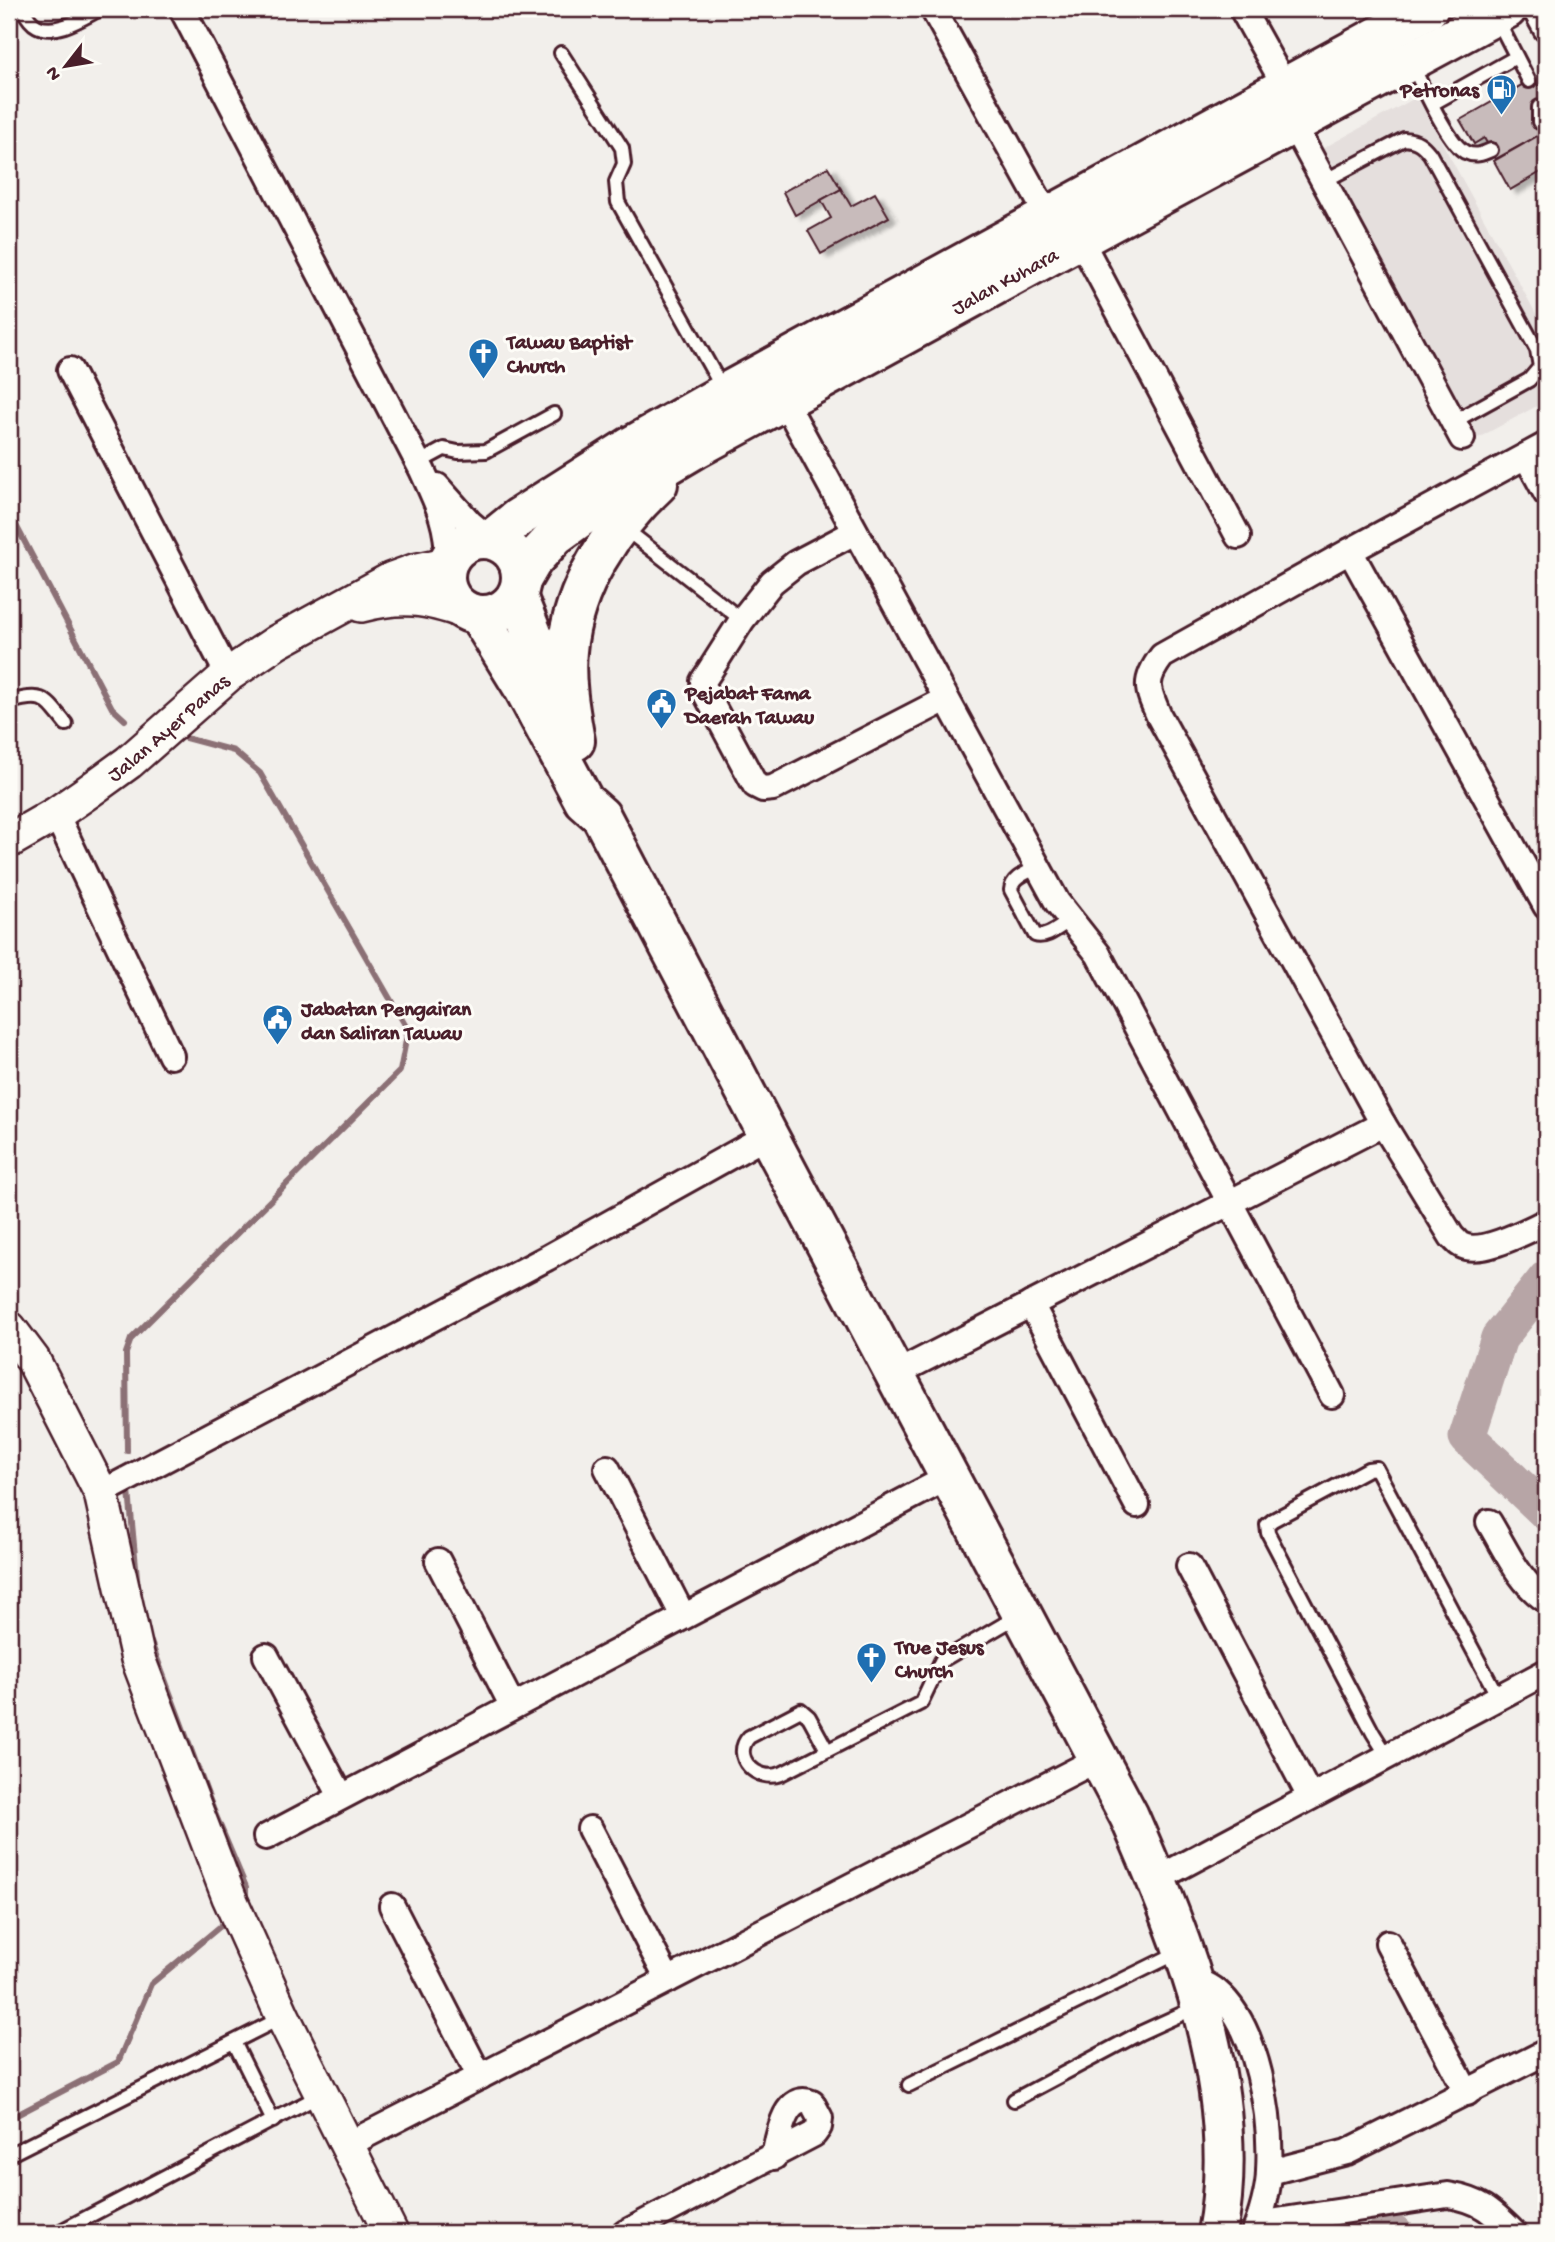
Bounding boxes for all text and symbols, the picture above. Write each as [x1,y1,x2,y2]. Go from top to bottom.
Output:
north arrow [32,32,102,102]
text: N [41,62,67,84]
fuel station icon: Petronas [1485,72,1519,116]
place label: Petronas [1399,80,1480,105]
street label: Jalan Kuhara [949,244,1065,322]
place label: Tawau Baptist Church [505,332,634,381]
church icon: Tawau Baptist Church [467,336,501,380]
street label: Jalan Ayer Panas [104,670,237,789]
place label: Pejabat Fama Daerah Tawau [683,683,814,732]
public building icon: Pejabat Fama Daerah Tawau [645,687,679,731]
place label: Jabatan Pengairan dan Saliran Tawau [300,999,472,1048]
public building icon: Jabatan Pengairan dan Saliran Tawau [261,1003,295,1047]
place label: True Jesus Church [893,1637,985,1686]
church icon: True Jesus Church [855,1641,889,1685]

